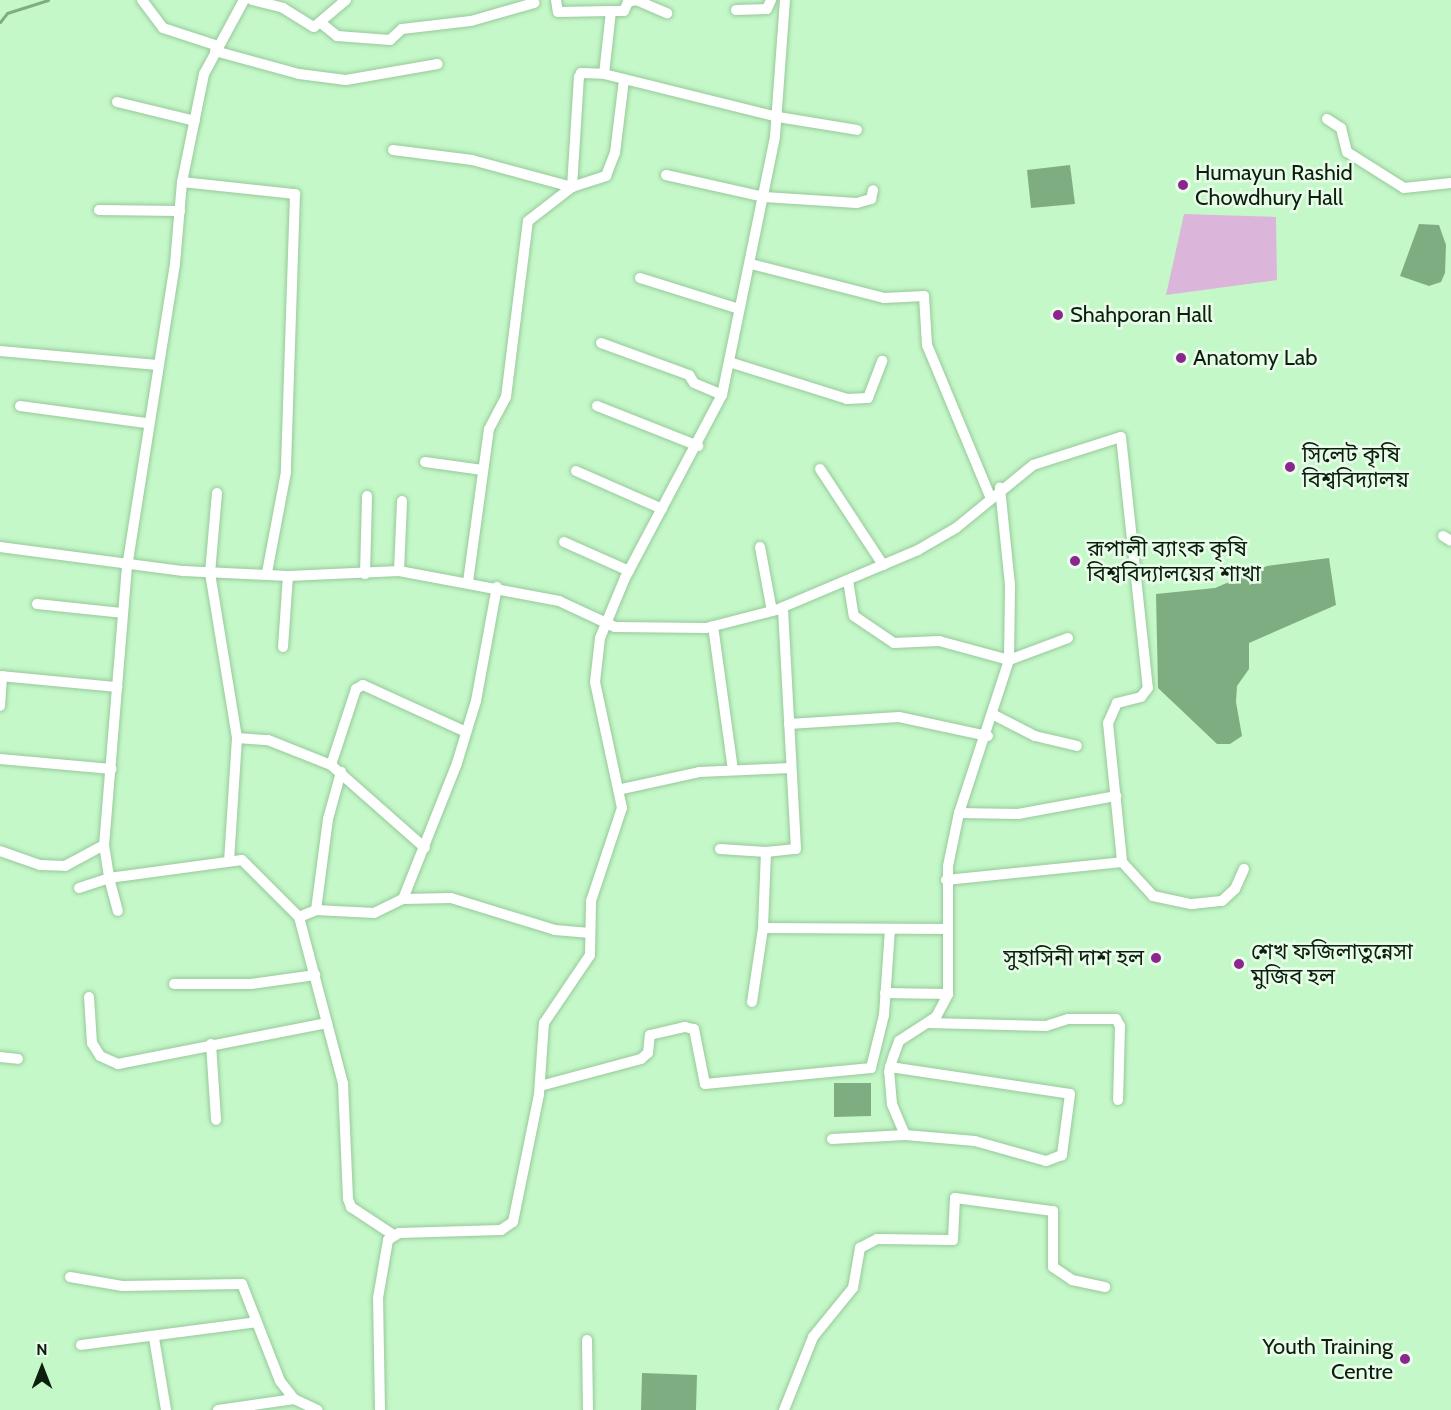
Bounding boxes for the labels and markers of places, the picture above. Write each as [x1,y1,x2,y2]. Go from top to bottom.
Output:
place label: Humayun Rashid Chowdhury Hall [1195,159,1353,210]
marker: Humayun Rashid Chowdhury Hall [1176,178,1190,192]
place label: Shahporan Hall [1070,302,1212,328]
marker: Shahporan Hall [1051,308,1065,322]
place label: Anatomy Lab [1193,345,1317,371]
marker: Anatomy Lab [1174,351,1188,365]
place label: সিলেট কৃষি বিশ্ববিদ্যালয় [1302,441,1409,493]
marker: সিলেট কৃষি বিশ্ববিদ্যালয় [1283,460,1297,474]
place label: রূপালী ব্যাংক কৃষি বিশ্ববিদ্যালয়ের শাখা [1087,535,1261,586]
marker: রূপালী ব্যাংক কৃষি বিশ্ববিদ্যালয়ের শাখা [1068,554,1082,568]
place label: শেখ ফজিলাতুন্নেসা মুজিব হল [1251,938,1413,990]
place label: সুহাসিনী দাশ হল [1003,945,1144,971]
marker: সুহাসিনী দাশ হল [1149,951,1163,965]
marker: শেখ ফজিলাতুন্নেসা মুজিব হল [1232,957,1246,971]
place label: Youth Training Centre [1262,1333,1393,1384]
marker: Youth Training Centre [1398,1352,1412,1366]

